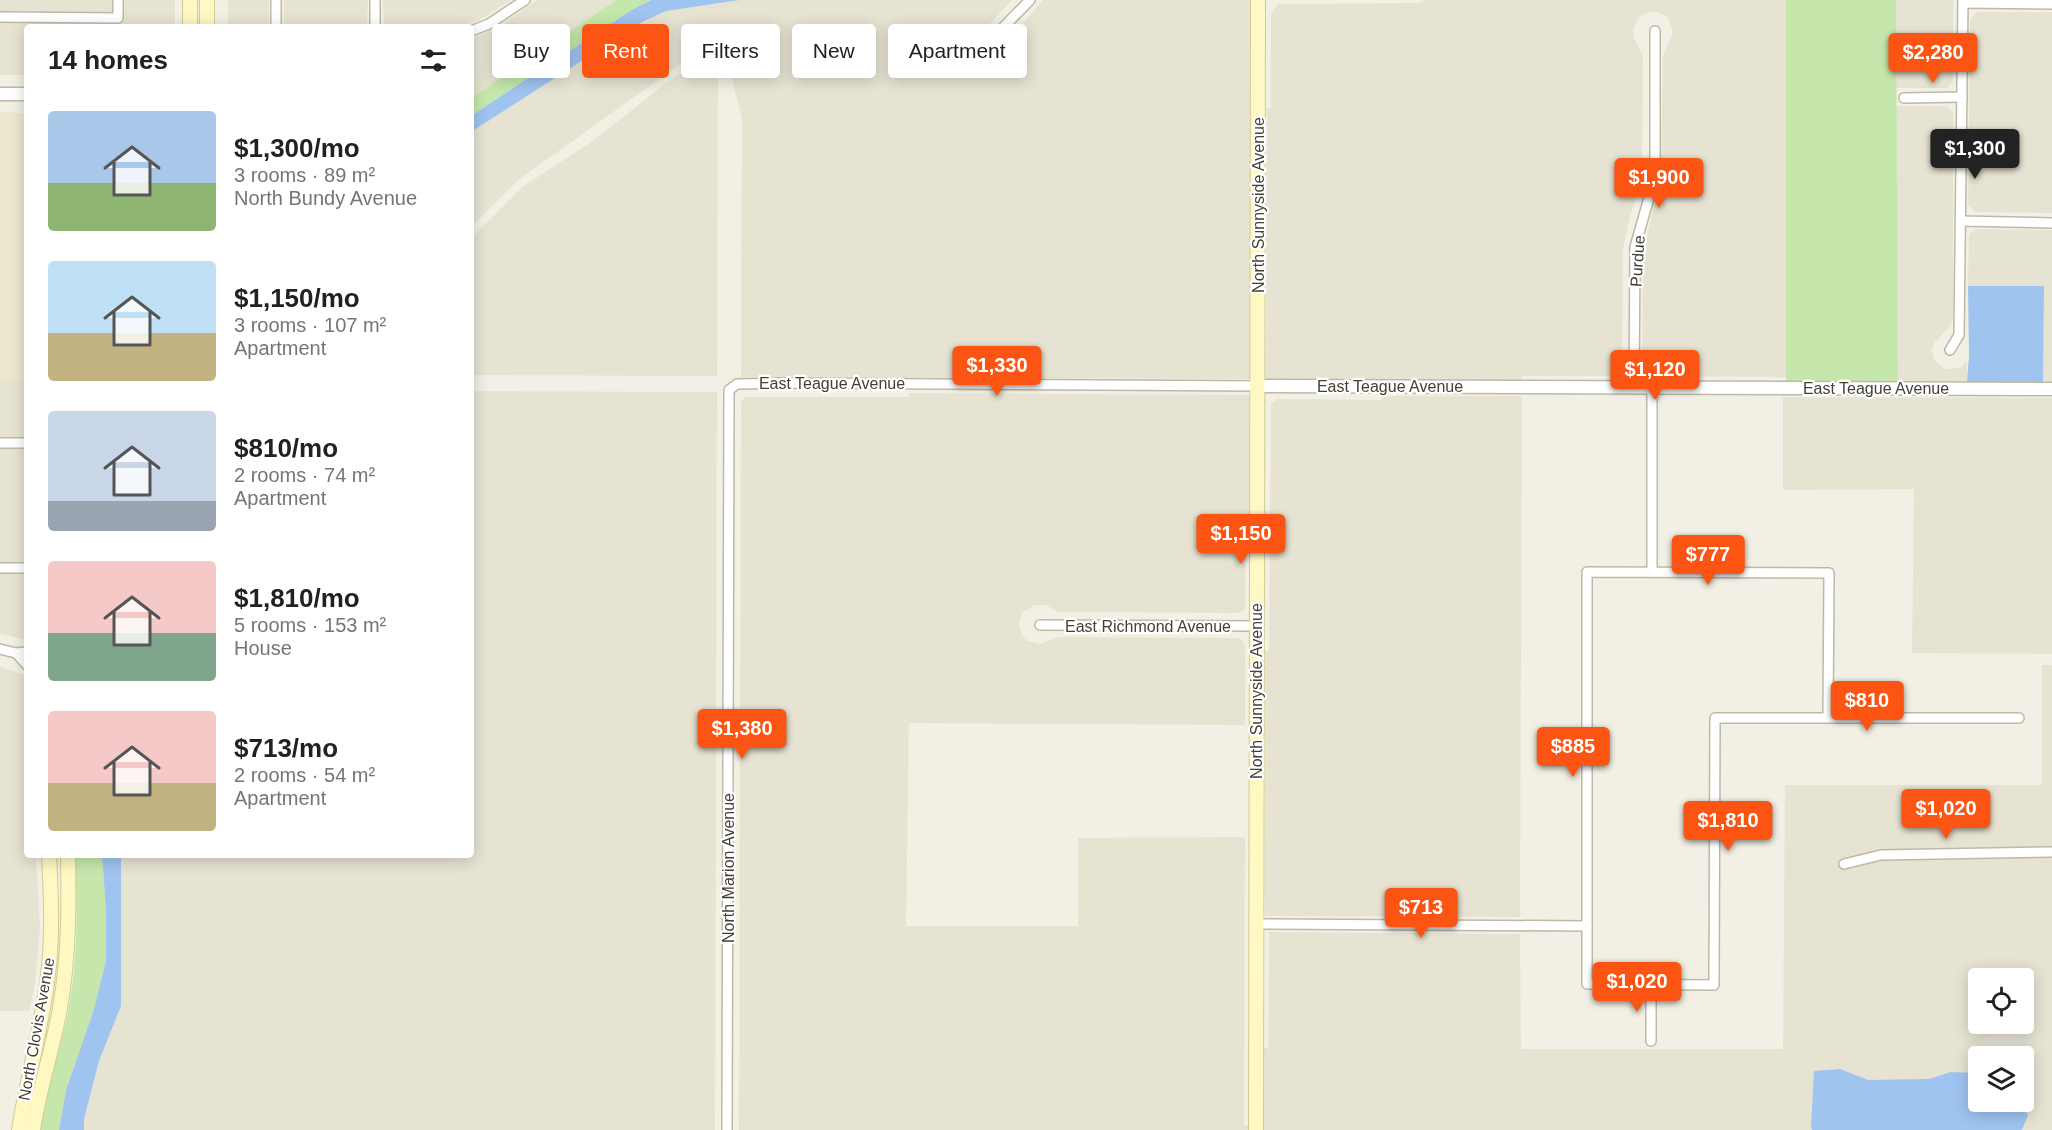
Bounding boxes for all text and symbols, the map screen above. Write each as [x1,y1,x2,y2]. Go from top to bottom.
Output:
chip: Buy [492,24,570,78]
chip: Rent [582,24,669,78]
chip: Filters [681,24,780,78]
chip: New [792,24,876,78]
chip: Apartment [888,24,1027,78]
pin: $2,280 [1884,33,1982,84]
text: $2,280 [1902,41,1964,63]
icon: filters [417,44,450,77]
text: 14 homes [48,45,168,75]
street label: North Sunnyside Avenue [1250,117,1267,293]
pin: $1,300 [1926,129,2024,180]
text: $1,300/mo [234,133,360,163]
icon: home [96,135,168,207]
text: $1,300 [1944,137,2006,159]
pin: $1,900 [1610,158,1708,209]
text: 3 rooms · 89 m² [234,164,375,186]
text: $1,900 [1628,166,1690,188]
text: North Bundy Avenue [234,187,417,209]
street label: Purdue [1627,235,1648,287]
text: $1,150/mo [234,283,360,313]
icon: home [96,285,168,357]
text: 3 rooms · 107 m² [234,314,386,336]
text: Apartment [234,337,326,359]
pin: $1,330 [948,346,1046,397]
pin: $1,120 [1606,350,1704,401]
text: $1,330 [966,354,1028,376]
text: $1,120 [1624,358,1686,380]
street label: East Teague Avenue [759,375,905,392]
street label: East Teague Avenue [1317,378,1463,395]
street label: East Teague Avenue [1803,380,1949,397]
text: $810/mo [234,433,338,463]
icon: home [96,435,168,507]
text: 2 rooms · 74 m² [234,464,375,486]
text: Apartment [234,487,326,509]
pin: $1,150 [1192,514,1290,565]
text: $1,150 [1210,522,1272,544]
pin: $777 [1672,535,1744,586]
text: $777 [1686,543,1730,565]
text: $1,810/mo [234,583,360,613]
icon: home [96,585,168,657]
street label: North Sunnyside Avenue [1248,603,1265,779]
text: 5 rooms · 153 m² [234,614,386,636]
street label: East Richmond Avenue [1065,618,1231,635]
text: House [234,637,292,659]
pin: $810 [1831,681,1903,732]
text: $810 [1845,689,1889,711]
pin: $1,380 [693,709,791,760]
text: $1,380 [711,717,773,739]
pin: $885 [1537,727,1609,778]
text: $713/mo [234,733,338,763]
icon: home [96,735,168,807]
text: $885 [1551,735,1595,757]
text: 2 rooms · 54 m² [234,764,375,786]
text: Apartment [234,787,326,809]
pin: $1,020 [1897,789,1995,840]
street label: North Marion Avenue [720,793,737,943]
text: $1,020 [1915,797,1977,819]
pin: $1,810 [1679,801,1777,852]
text: $1,810 [1697,809,1759,831]
pin: $713 [1385,888,1457,939]
text: $713 [1399,896,1443,918]
street label: North Clovis Avenue [16,956,57,1102]
pin: $1,020 [1588,962,1686,1013]
map controls [1968,968,2034,1112]
button: locate [1968,968,2034,1034]
text: $1,020 [1606,970,1668,992]
button: layers [1968,1046,2034,1112]

